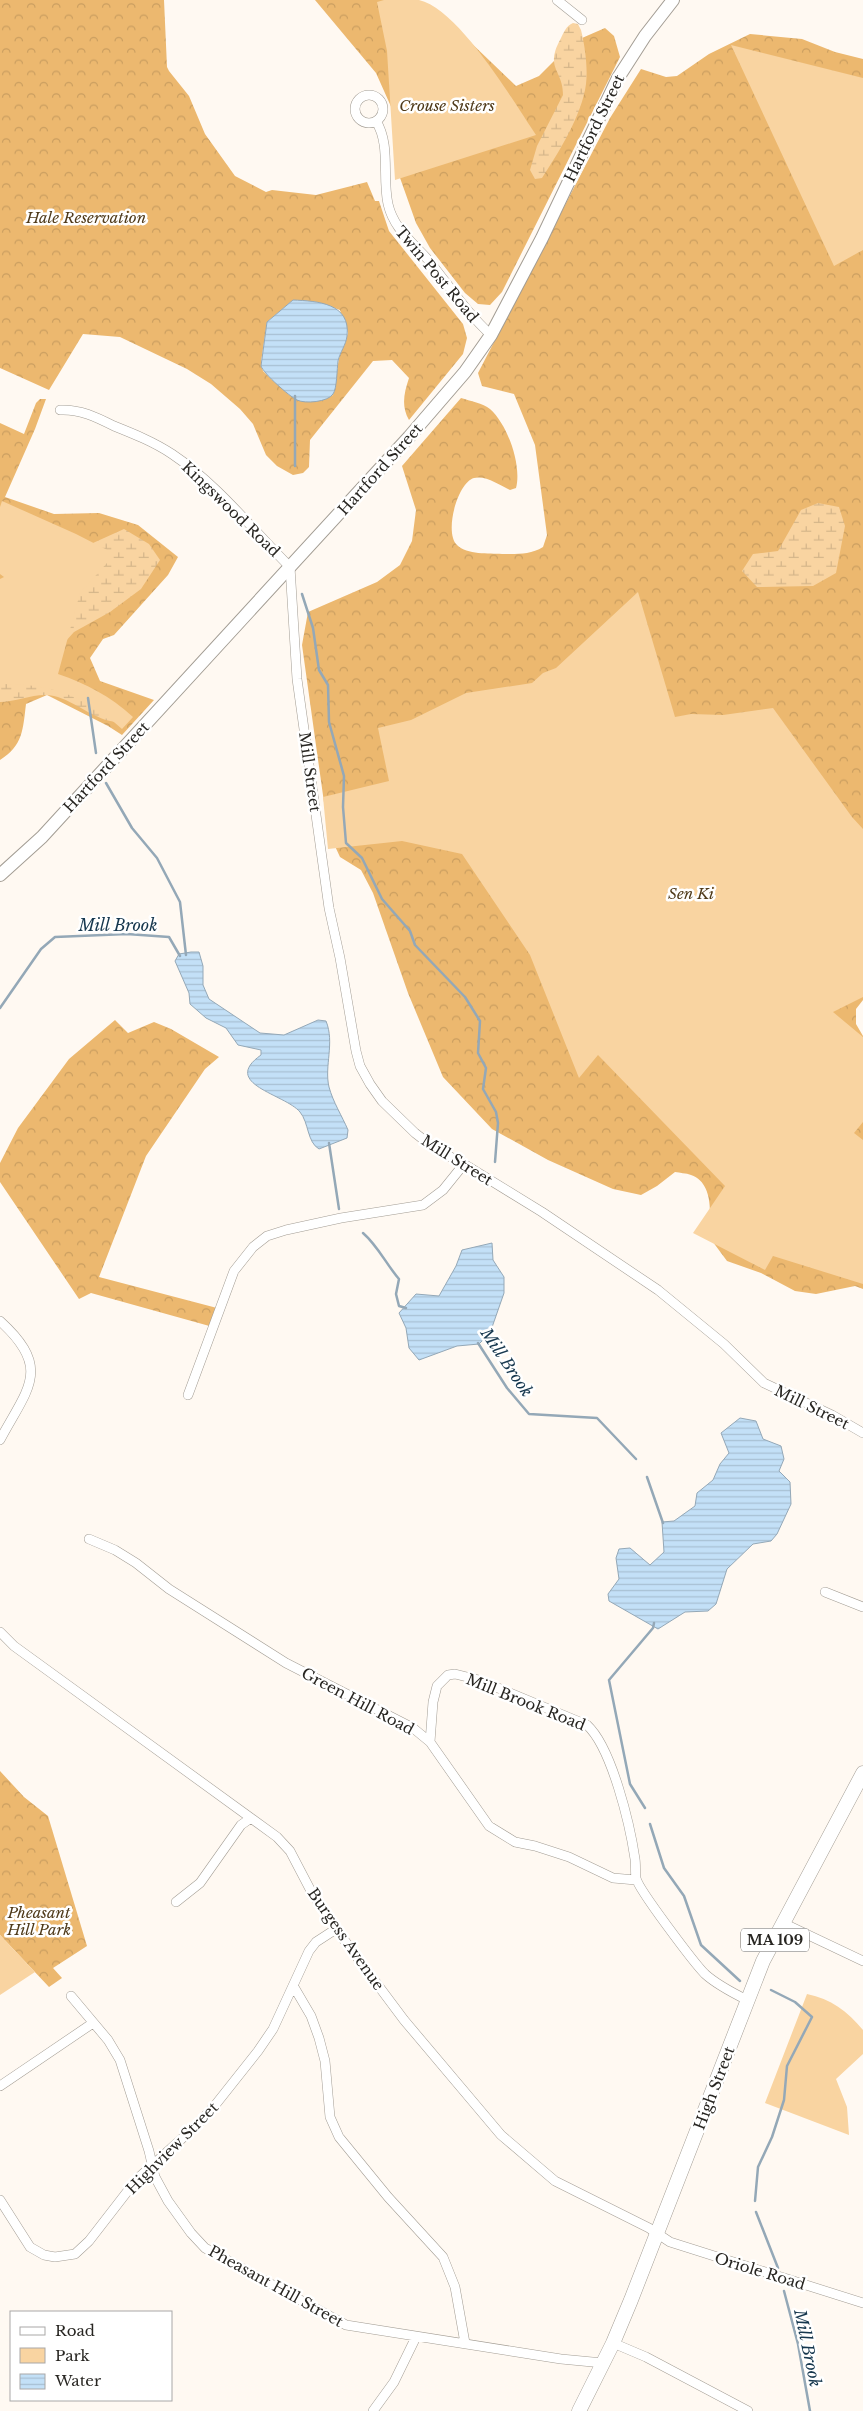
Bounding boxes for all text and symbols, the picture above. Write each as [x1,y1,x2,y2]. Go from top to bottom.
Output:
street label: Hartford Street [560,71,628,185]
park label: Crouse Sisters [399,96,495,115]
park label: Hale Reservation [25,208,146,227]
street label: Twin Post Road [391,222,483,326]
street label: Hartford Street [334,419,427,519]
street label: Kingswood Road [178,457,284,561]
street label: Hartford Street [59,717,153,816]
street label: Mill Street [295,731,325,814]
park label: Sen Ki [668,884,715,903]
water label: Mill Brook [78,915,157,935]
street label: Mill Street [418,1131,497,1190]
water label: Mill Brook [476,1323,537,1400]
street label: Mill Street [772,1381,853,1433]
street label: Green Hill Road [298,1663,418,1739]
street label: Mill Brook Road [464,1669,588,1735]
street label: Burgess Avenue [304,1884,388,1994]
park label: Pheasant Hill Park [6,1903,71,1939]
road number: MA 109 [741,1928,809,1952]
street label: High Street [689,2043,739,2132]
street label: Highview Street [122,2098,222,2198]
street label: Pheasant Hill Street [205,2241,347,2331]
street label: Oriole Road [712,2248,808,2294]
water label: Mill Brook [790,2306,826,2389]
legend [10,2311,172,2401]
text: Road [55,2321,95,2340]
text: Park [55,2346,91,2365]
text: Water [54,2371,102,2390]

